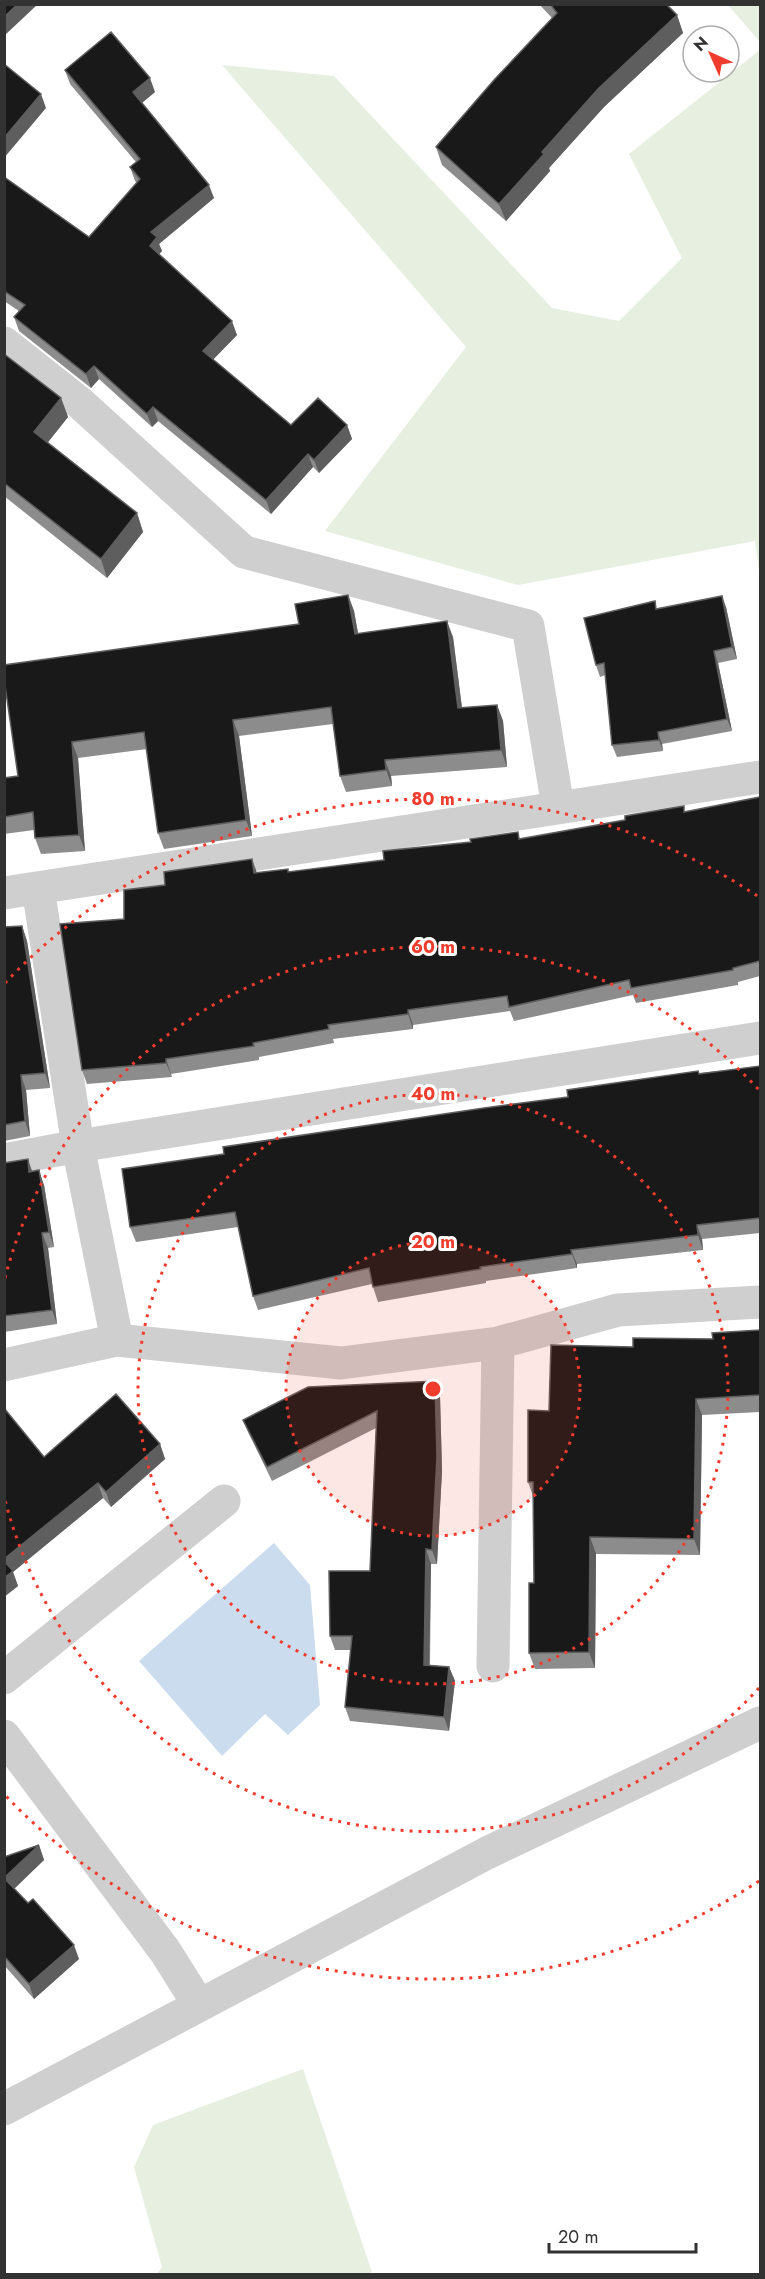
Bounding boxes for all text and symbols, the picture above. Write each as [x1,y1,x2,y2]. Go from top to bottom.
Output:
north arrow [681,24,741,84]
text: N [688,31,713,56]
text: 80 m [411,786,455,812]
text: 60 m [411,934,455,960]
text: 40 m [411,1081,455,1107]
text: 20 m [411,1229,455,1255]
centre of rings [423,1379,443,1399]
scale bar [549,2216,696,2254]
text: 20 m [558,2224,598,2250]

